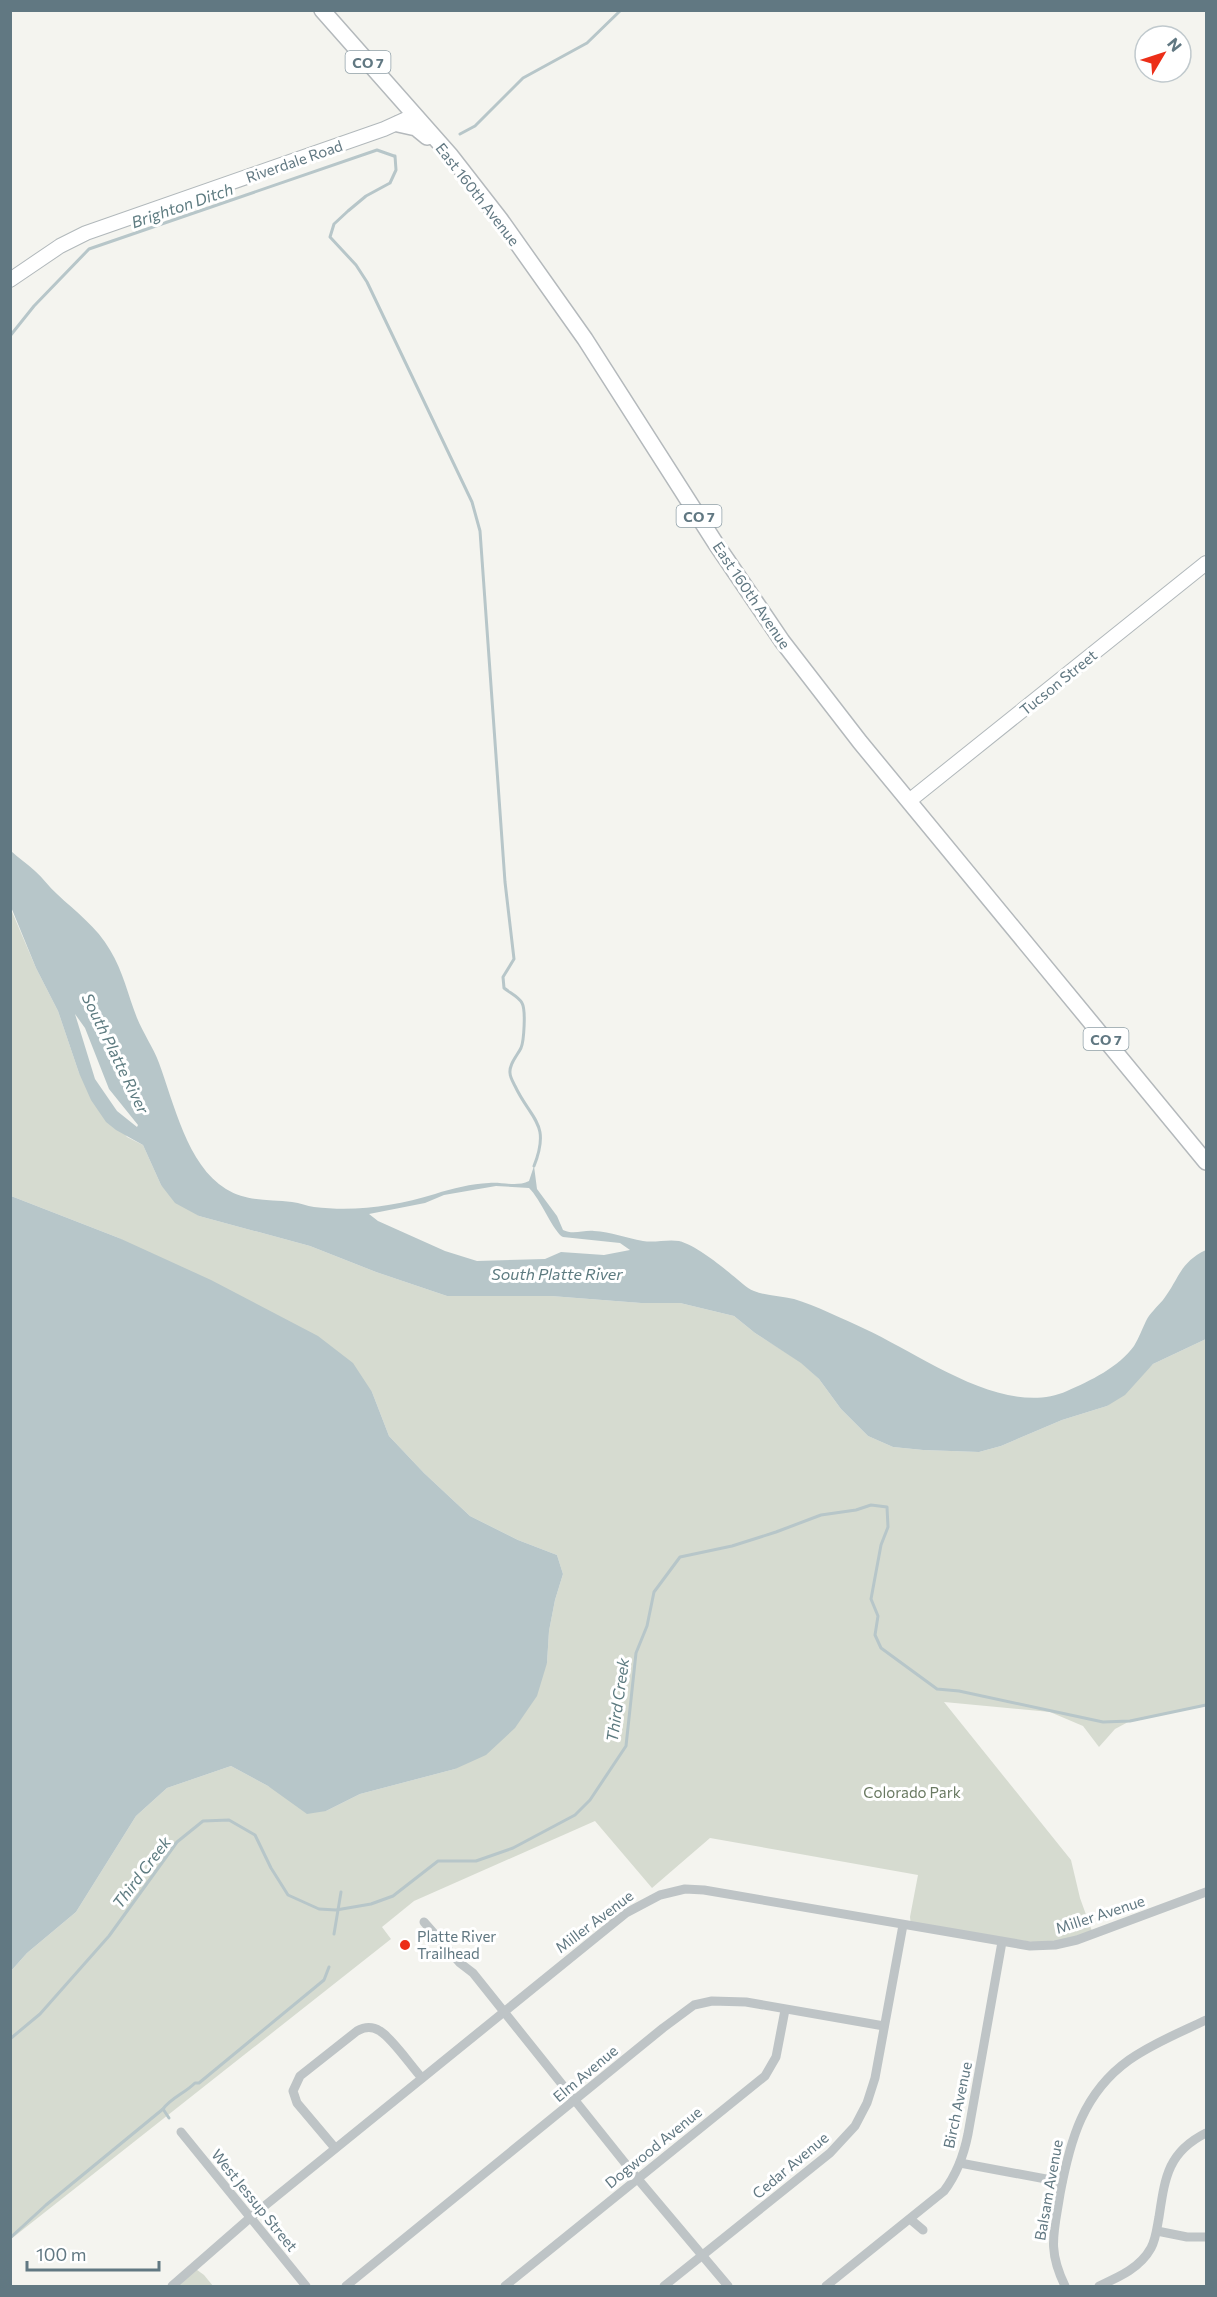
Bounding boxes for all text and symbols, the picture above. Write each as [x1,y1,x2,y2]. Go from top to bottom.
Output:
north arrow [1133,24,1193,84]
text: N [1164,34,1186,55]
road number: CO 7 [346,51,391,73]
street label: Riverdale Road [243,136,345,186]
street label: East 160th Avenue [432,139,524,249]
water label: Brighton Ditch [129,179,235,231]
road number: CO 7 [676,505,722,527]
street label: East 160th Avenue [709,538,795,652]
street label: Tucson Street [1016,645,1100,719]
water label: South Platte River [79,990,154,1117]
road number: CO 7 [1084,1028,1128,1050]
water label: South Platte River [491,1264,623,1283]
water label: Third Creek [602,1656,632,1743]
park label: Colorado Park [863,1783,961,1801]
water label: Third Creek [108,1832,174,1911]
street label: Miller Avenue [552,1886,636,1956]
street label: Miller Avenue [1053,1891,1147,1937]
place label: Platte River Trailhead [417,1927,496,1962]
marker: Platte River Trailhead [398,1938,412,1952]
street label: Elm Avenue [549,2041,621,2105]
street label: Birch Avenue [939,2060,975,2150]
street label: Dogwood Avenue [601,2102,705,2192]
street label: Cedar Avenue [748,2128,832,2202]
street label: Balsam Avenue [1030,2138,1066,2242]
street label: West Jessup Street [208,2145,302,2255]
scale bar [27,2234,159,2272]
text: 100 m [36,2243,86,2265]

